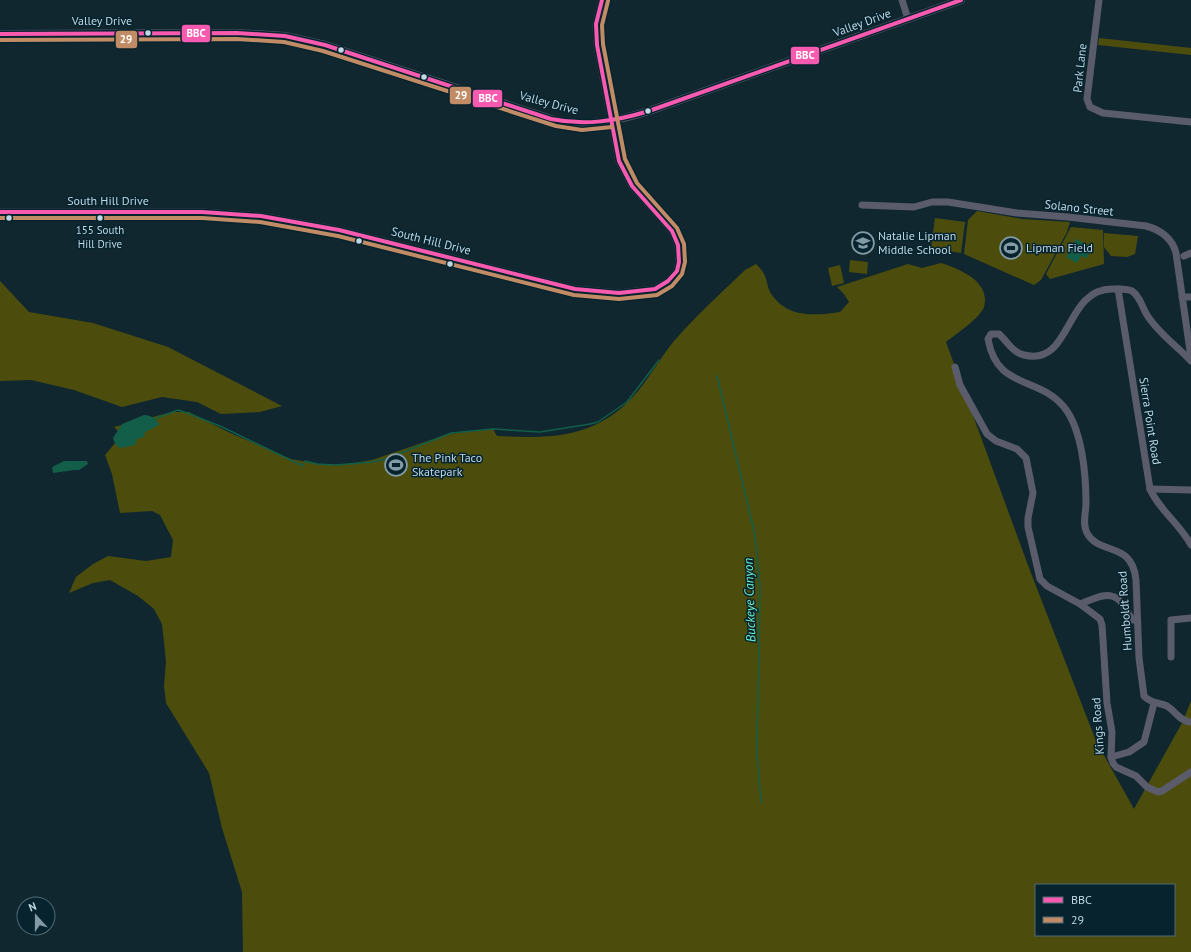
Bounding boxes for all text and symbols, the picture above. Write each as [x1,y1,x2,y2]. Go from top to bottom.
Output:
street label: Valley Drive [830,5,893,40]
street label: Valley Drive [71,13,132,28]
line badge: BBC [181,24,211,43]
text: BBC [186,26,206,40]
unlabelled marker [143,28,153,38]
line badge: 29 [115,30,138,49]
text: 29 [120,32,132,46]
street label: Park Lane [1069,43,1090,93]
unlabelled marker [336,45,346,55]
line badge: BBC [790,46,820,65]
text: BBC [795,48,815,62]
unlabelled marker [419,72,429,82]
line badge: 29 [449,86,472,105]
street label: Valley Drive [517,87,580,118]
text: 29 [455,88,467,102]
line badge: BBC [472,89,503,108]
text: BBC [478,91,498,105]
unlabelled marker [643,106,653,116]
street label: South Hill Drive [67,193,149,208]
street label: Solano Street [1044,196,1114,219]
unlabelled marker [4,213,14,223]
marker: 155 South Hill Drive [95,213,105,223]
place label: 155 South Hill Drive [76,223,124,251]
street label: South Hill Drive [390,223,472,258]
place label: Natalie Lipman Middle School [878,228,956,257]
school or university icon: Natalie Lipman Middle School [850,230,876,256]
sports icon: Lipman Field [998,235,1024,261]
unlabelled marker [354,236,364,246]
place label: Lipman Field [1026,240,1093,255]
unlabelled marker [445,259,455,269]
street label: Sierra Point Road [1136,376,1165,466]
place label: The Pink Taco Skatepark [412,450,482,479]
sports icon: The Pink Taco Skatepark [383,452,409,478]
water label: Buckeye Canyon [740,557,759,642]
street label: Humboldt Road [1114,571,1135,651]
street label: Kings Road [1088,697,1107,755]
legend [1035,884,1175,936]
text: BBC [1071,892,1092,907]
north arrow [16,896,56,936]
text: N [27,899,38,914]
text: 29 [1071,912,1084,927]

